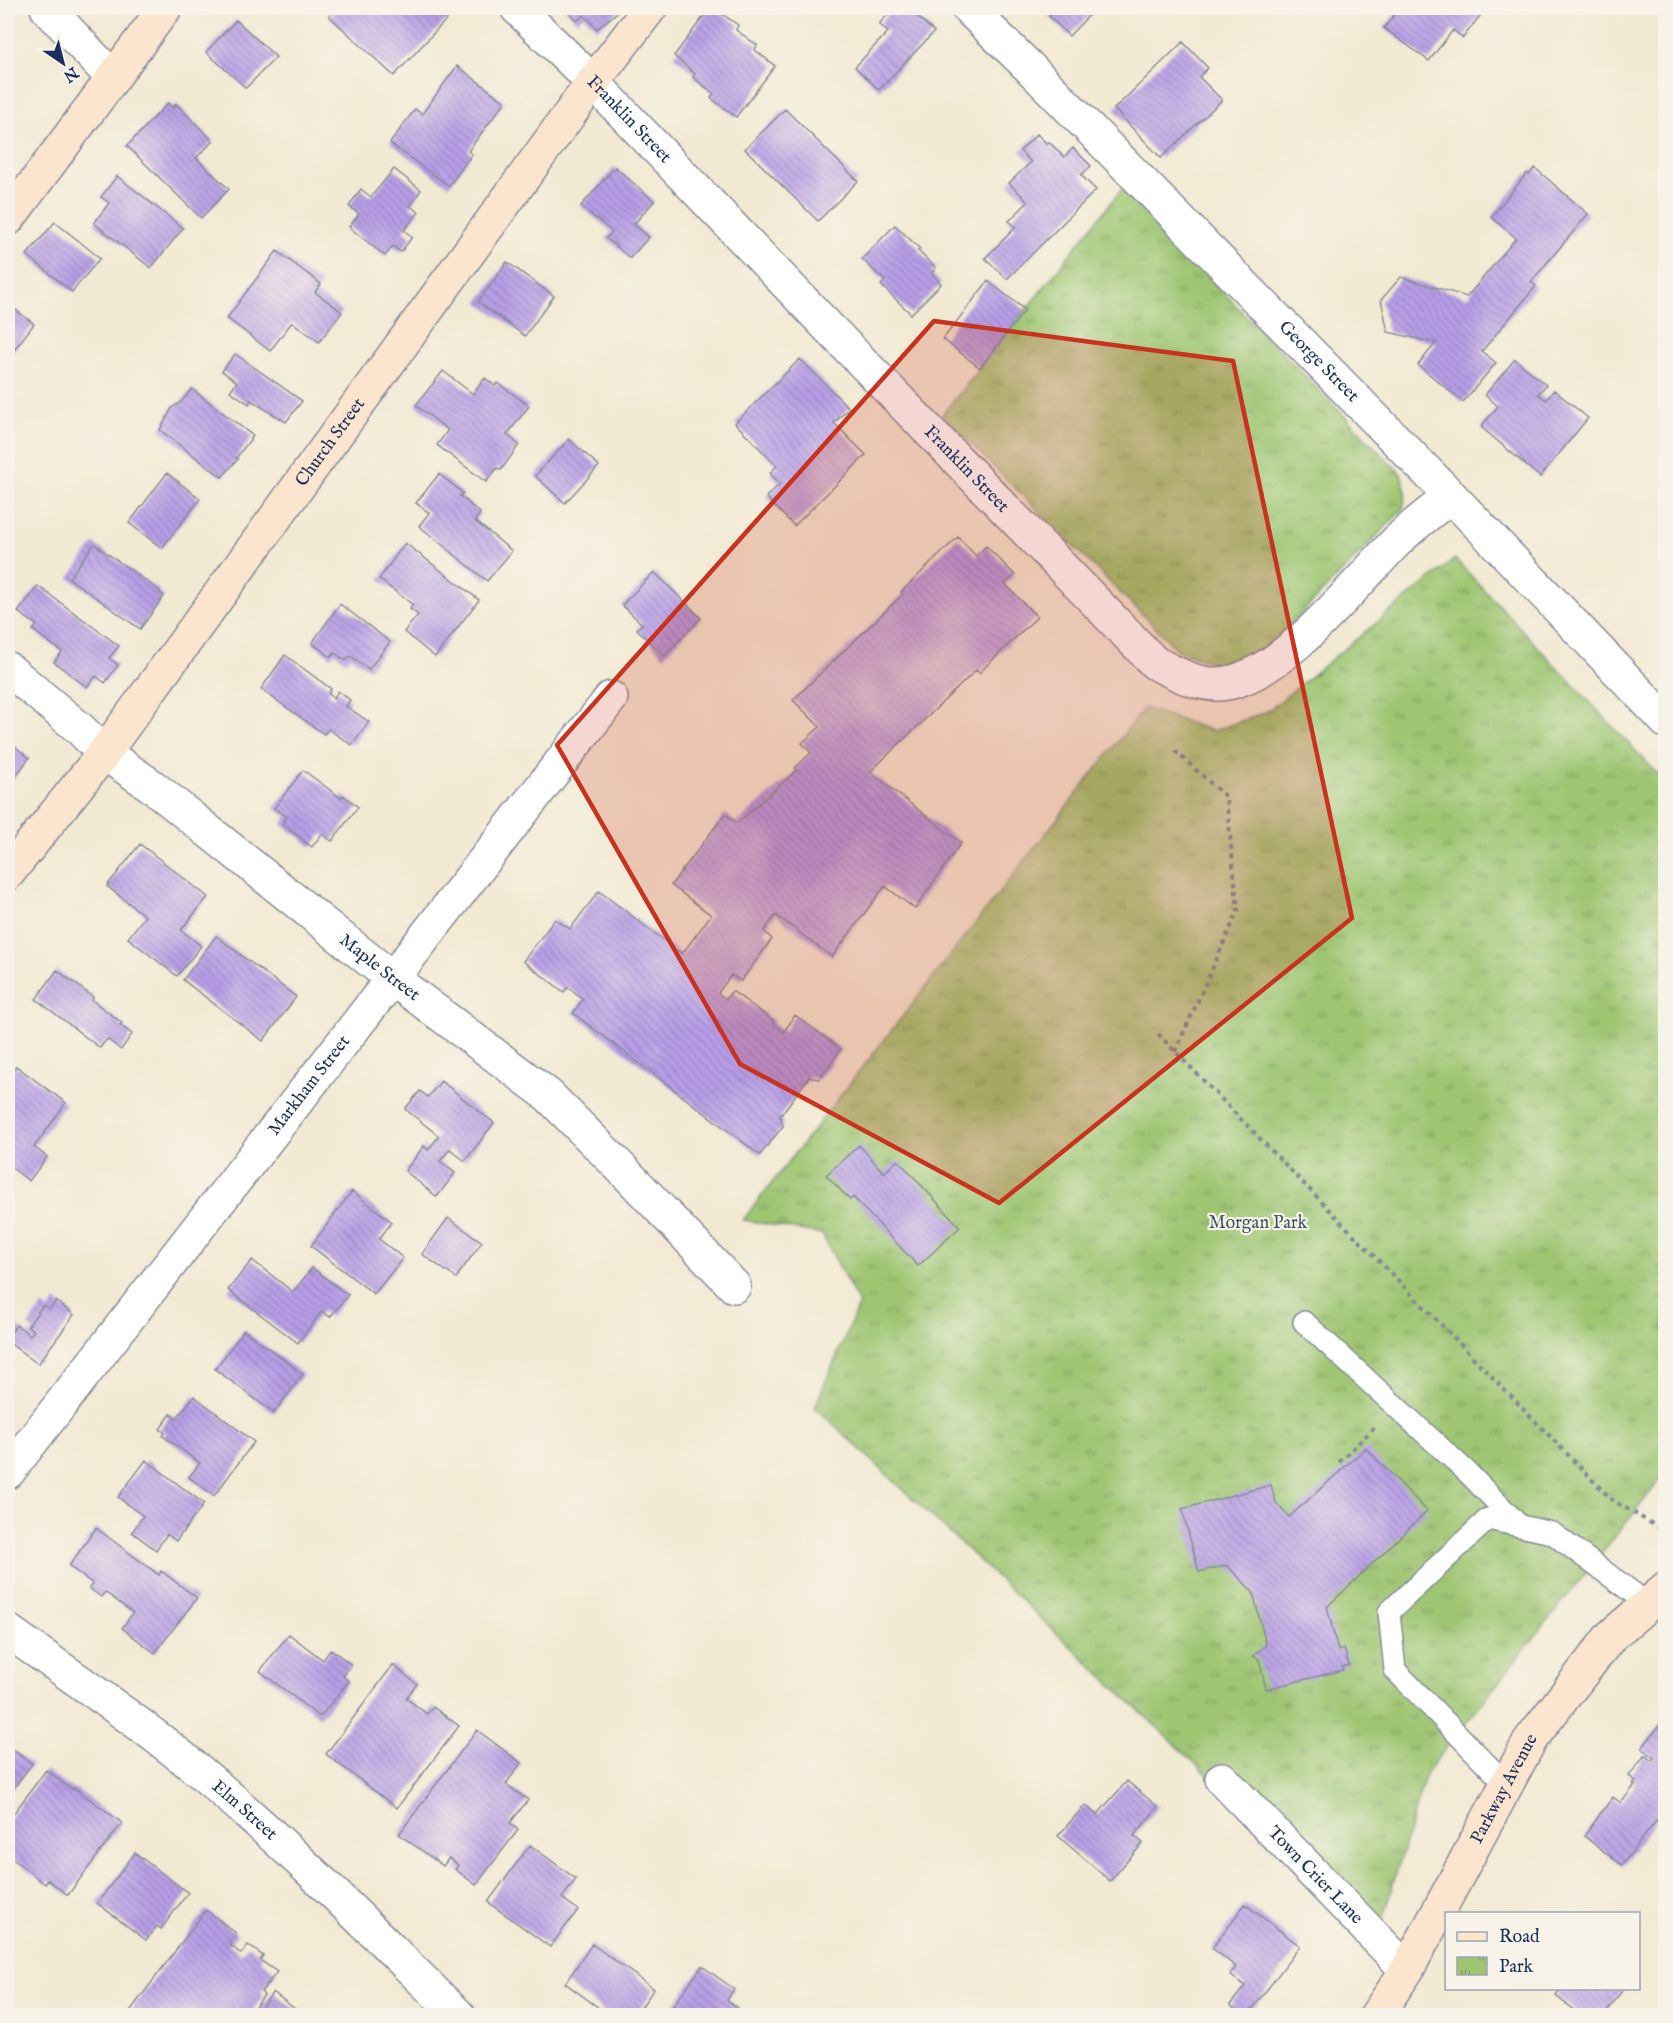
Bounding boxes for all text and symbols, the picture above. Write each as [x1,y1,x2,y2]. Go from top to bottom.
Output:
north arrow [33,33,93,93]
text: N [59,61,83,86]
street label: Franklin Street [582,71,676,168]
street label: George Street [1274,316,1364,407]
street label: Church Street [290,393,370,491]
street label: Franklin Street [919,421,1014,518]
street label: Maple Street [334,929,424,1006]
street label: Markham Street [263,1031,355,1140]
park label: Morgan Park [1209,1212,1308,1235]
street label: Parkway Avenue [1465,1730,1543,1848]
street label: Elm Street [207,1775,282,1846]
street label: Town Crier Lane [1263,1821,1368,1929]
legend [1445,1912,1640,1990]
text: Road [1499,1926,1540,1949]
text: Park [1499,1956,1534,1979]

